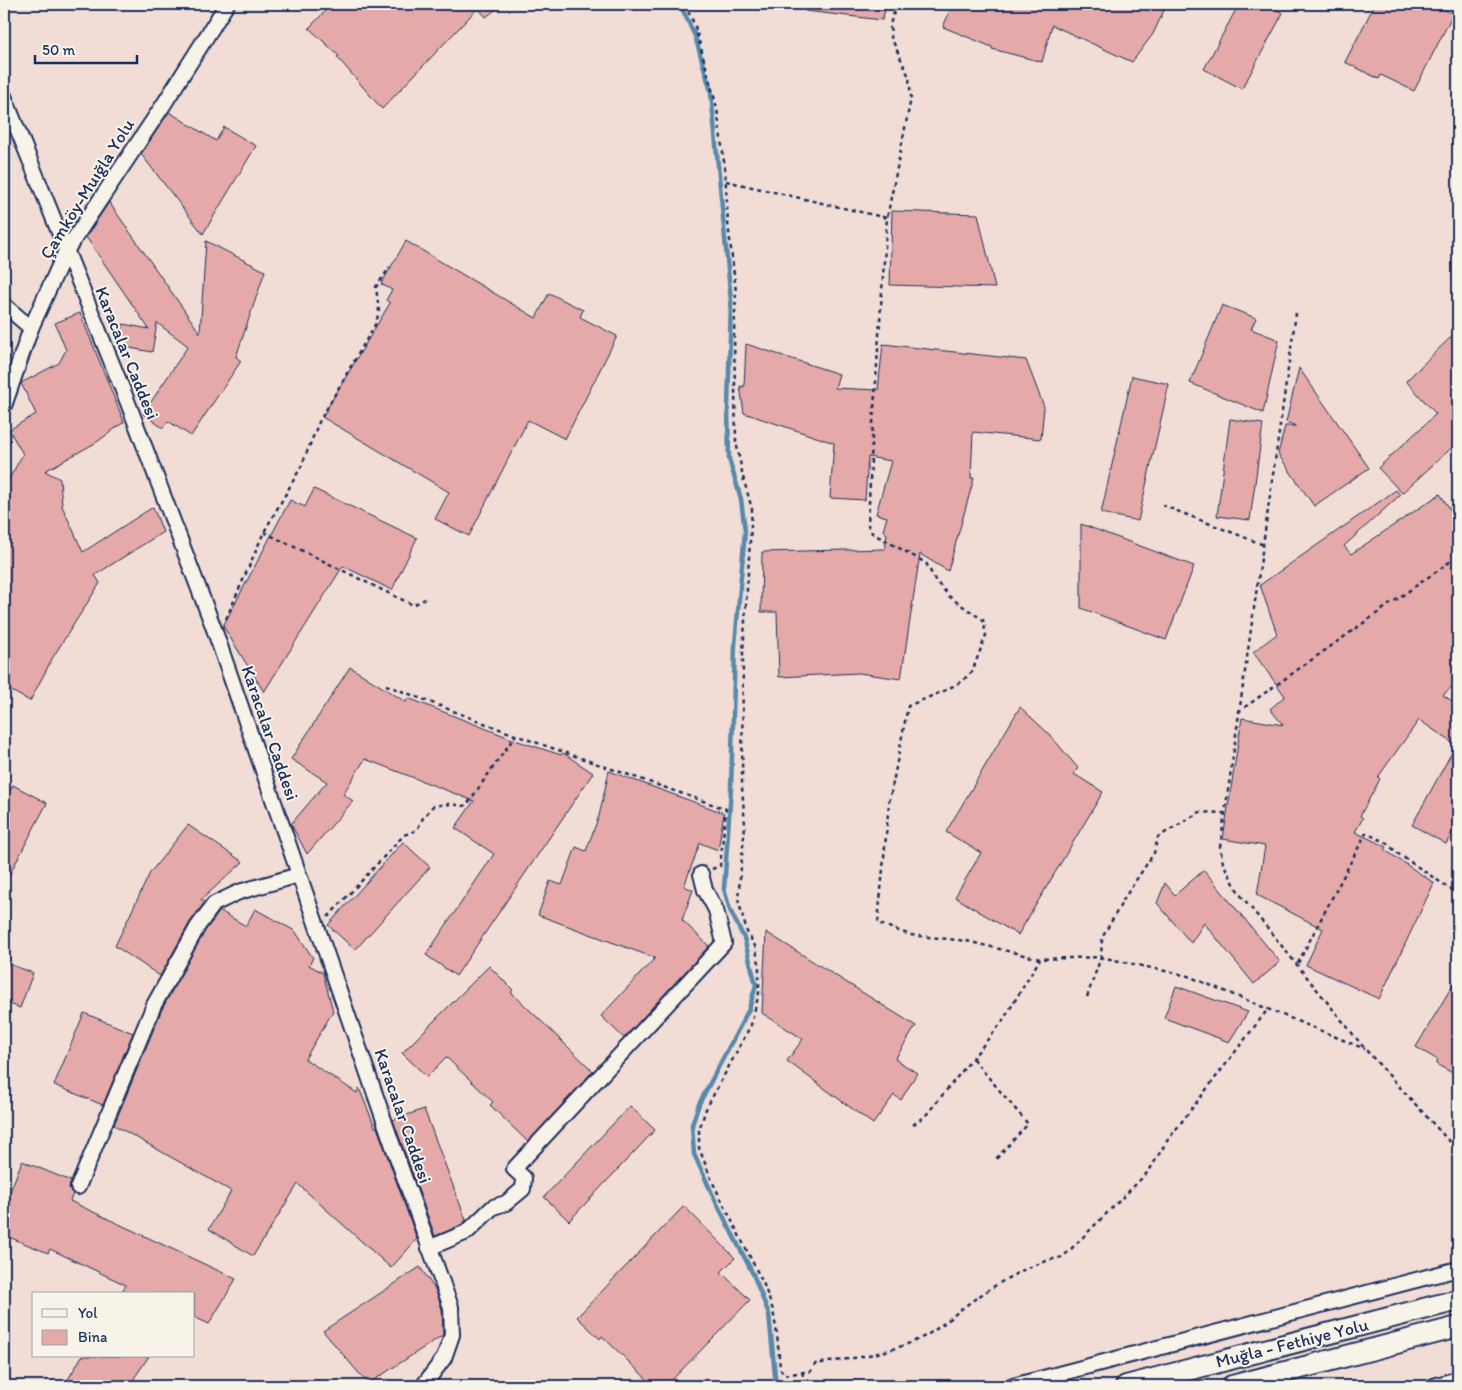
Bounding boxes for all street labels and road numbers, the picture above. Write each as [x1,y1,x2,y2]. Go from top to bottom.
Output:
street label: Çamköy-Muığla Yolu [35,115,139,263]
street label: Karacalar Caddesi [90,283,164,423]
street label: Karacalar Caddesi [237,663,303,803]
street label: Karacalar Caddesi [370,1046,436,1186]
street label: Muğla - Fethiye Yolu [1213,1313,1371,1373]

